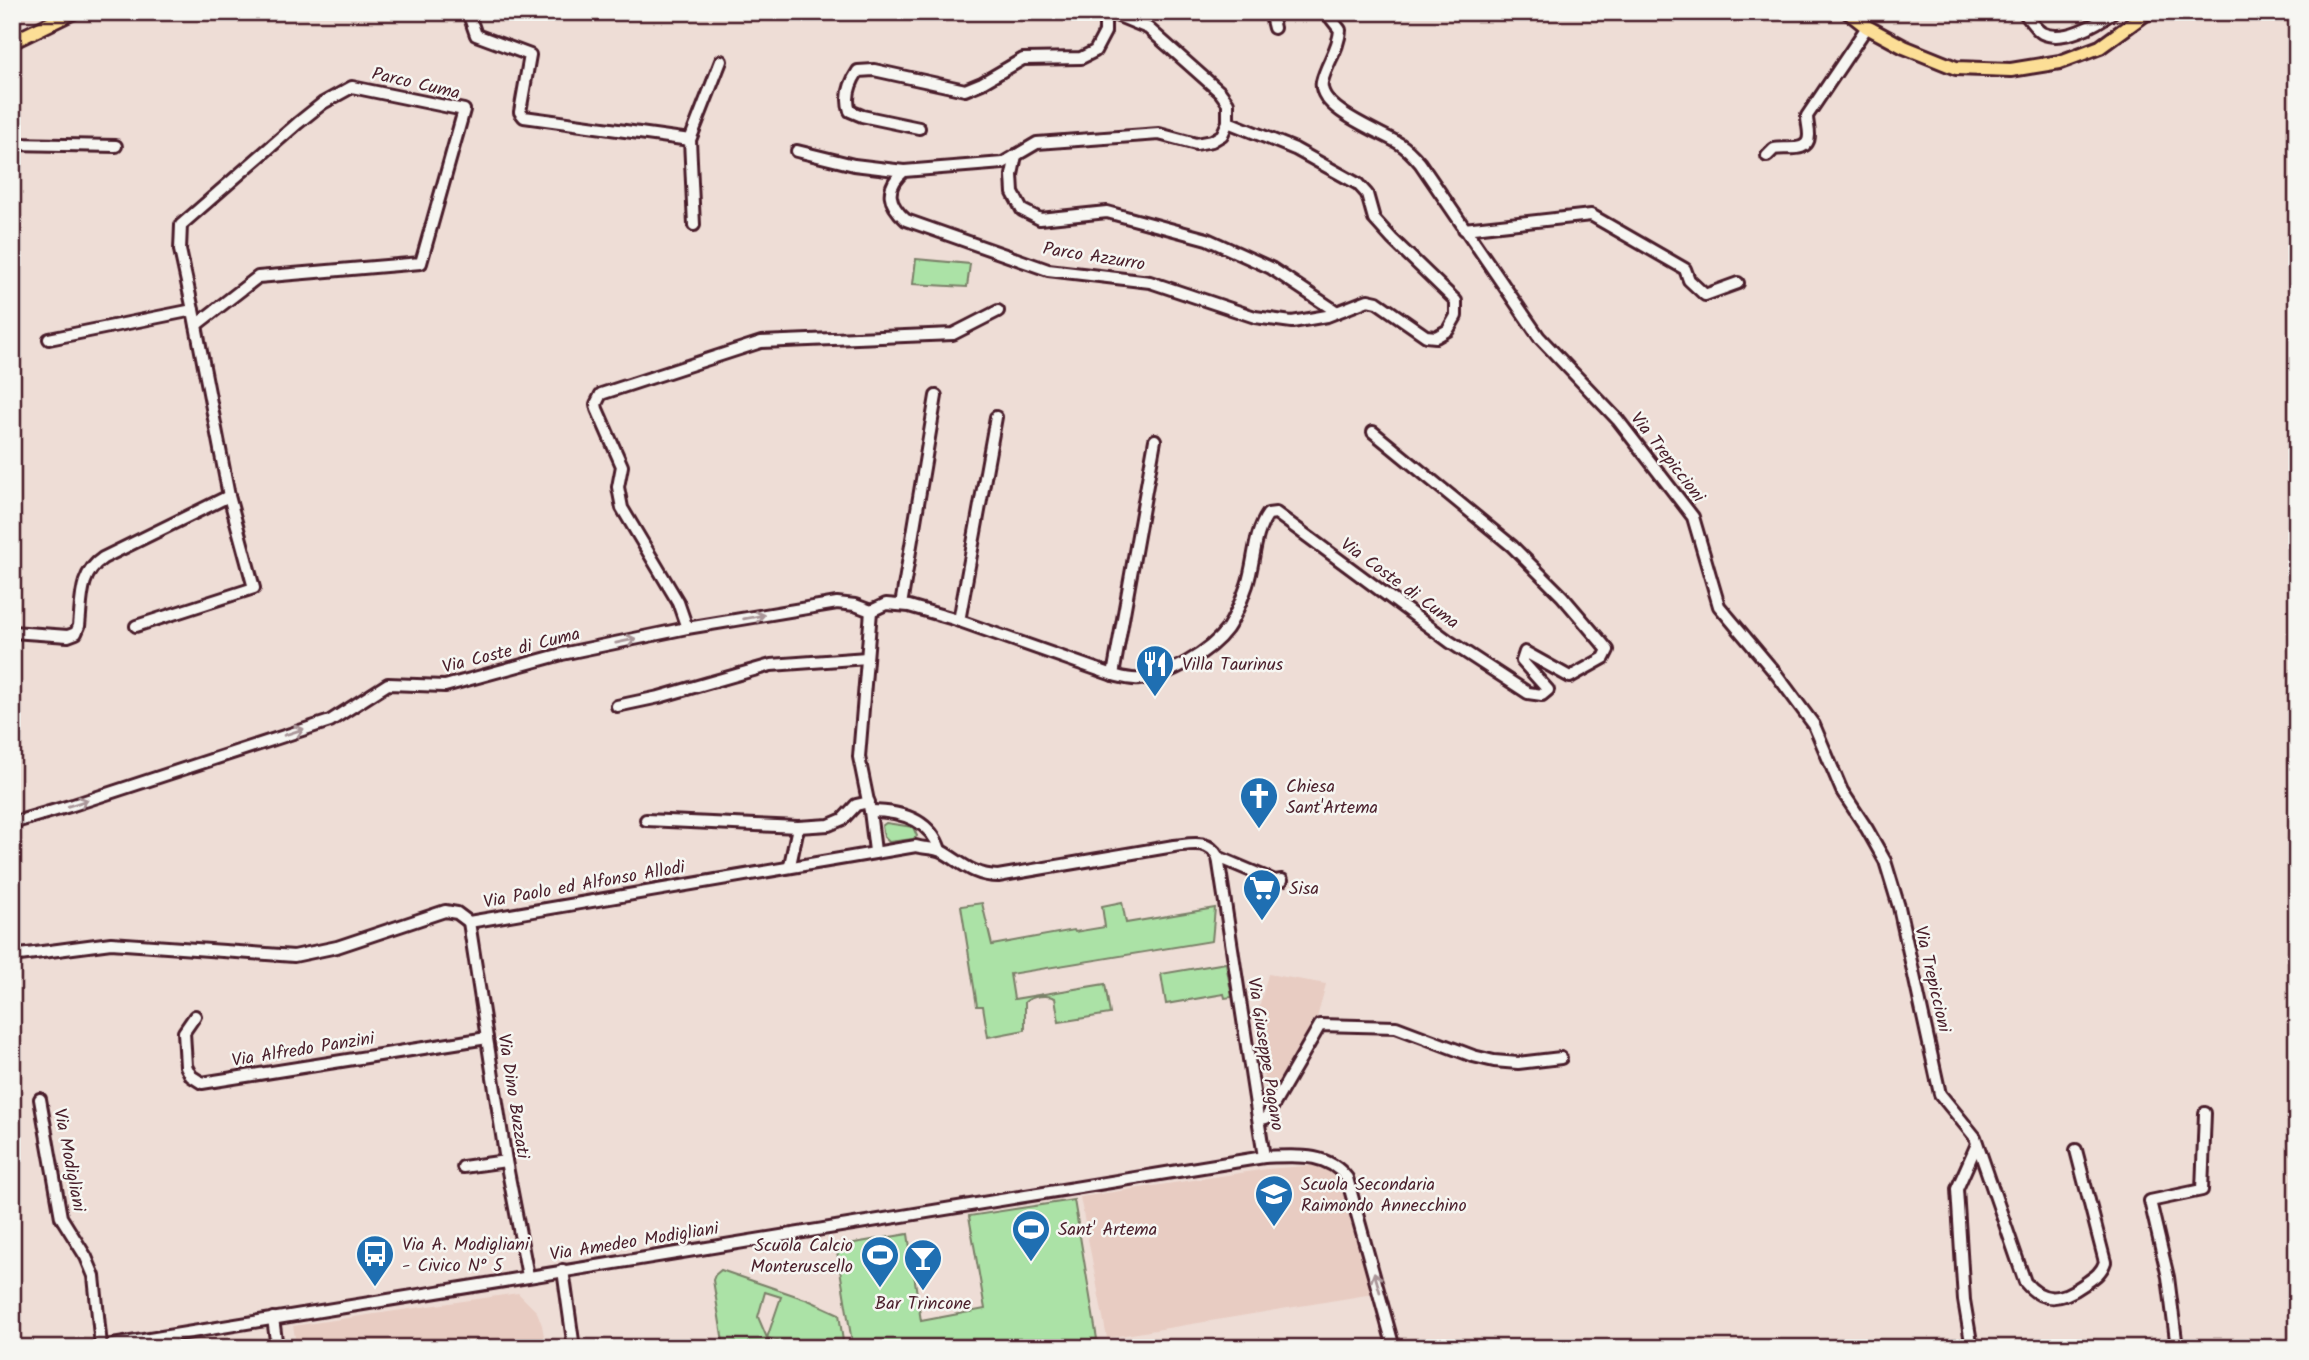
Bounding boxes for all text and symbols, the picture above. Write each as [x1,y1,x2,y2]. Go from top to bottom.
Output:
street label: Parco Cuma [369,60,463,109]
street label: Parco Azzurro [1041,235,1147,280]
street label: Via Trepiccioni [1622,406,1712,510]
street label: Via Coste di Cuma [1334,531,1465,637]
one-way arrow [742,610,765,623]
street label: Via Coste di Cuma [439,620,583,683]
one-way arrow [614,633,637,647]
restaurant icon: Villa Taurinus [1134,643,1176,698]
place label: Villa Taurinus [1182,651,1284,680]
one-way arrow [282,725,304,737]
place label: Chiesa Sant'Artema [1286,773,1378,823]
church icon: Chiesa Sant'Artema [1238,775,1280,830]
one-way arrow [66,796,88,809]
street label: Via Paolo ed Alfonso Allodi [481,853,688,917]
supermarket icon: Sisa [1241,867,1283,922]
place label: Sisa [1289,875,1319,904]
street label: Via Trepiccioni [1905,923,1958,1036]
street label: Via Giuseppe Pagano [1238,976,1291,1133]
street label: Via Alfredo Panzini [230,1025,377,1076]
street label: Via Dino Buzzati [488,1032,537,1161]
street label: Via Modigliani [44,1106,93,1215]
place label: Scuola Secondaria Raimondo Annecchino [1301,1171,1467,1221]
school or university icon: Scuola Secondaria Raimondo Annecchino [1253,1173,1295,1228]
sports icon: Sant' Artema [1010,1208,1052,1263]
street label: Via Amedeo Modigliani [548,1215,721,1270]
place label: Sant' Artema [1058,1216,1157,1245]
place label: Via A. Modigliani - Civico N° 5 [402,1231,530,1281]
place label: Scuola Calcio Monteruscello [751,1232,853,1282]
bus stop icon: Via A. Modigliani - Civico N° 5 [354,1233,396,1288]
sports icon: Scuola Calcio Monteruscello [859,1234,901,1289]
bar icon: Bar Trincone [902,1237,944,1292]
one-way arrow [1370,1271,1383,1294]
place label: Bar Trincone [875,1290,971,1319]

